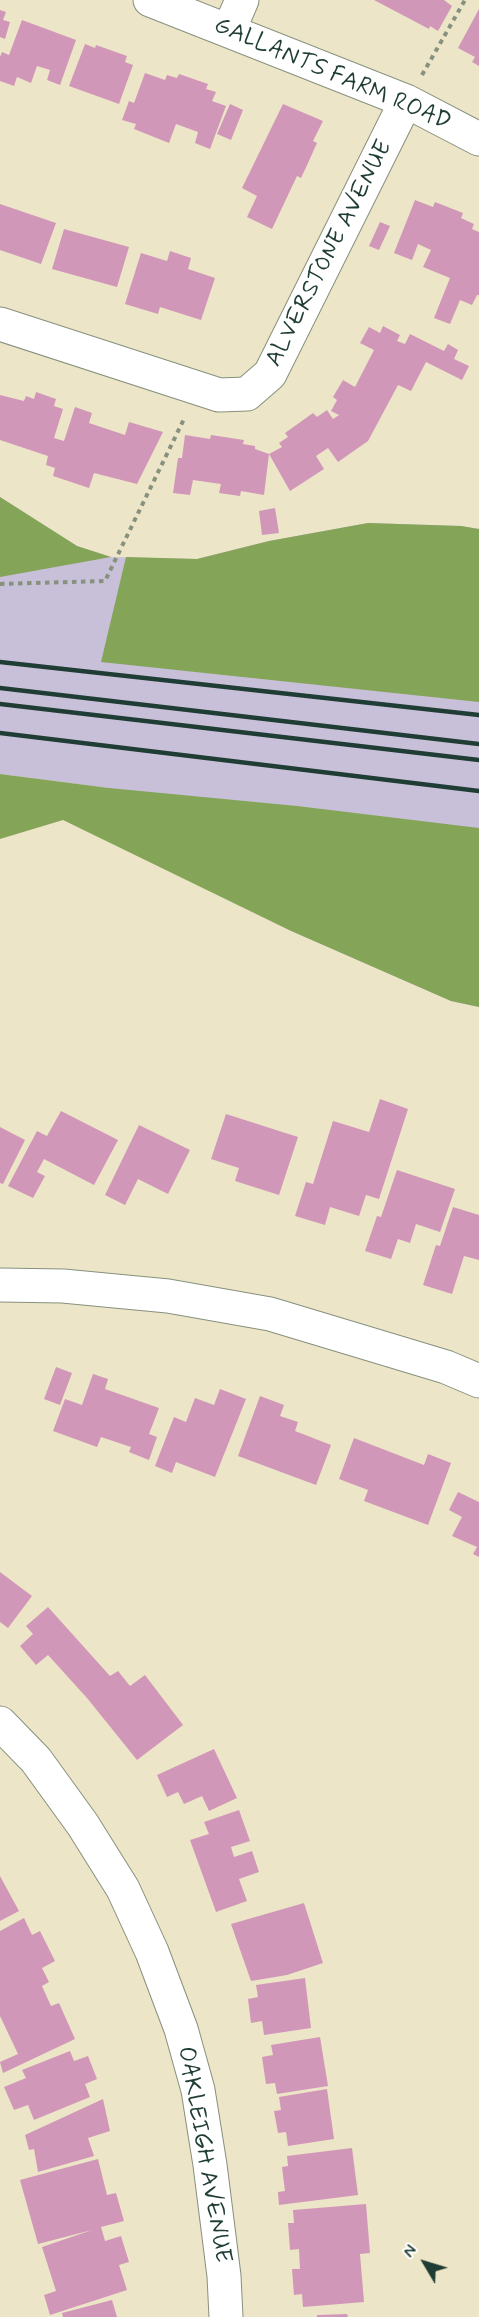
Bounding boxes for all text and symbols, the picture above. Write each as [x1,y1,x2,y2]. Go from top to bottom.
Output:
street label: GALLANTS FARM ROAD [209,12,455,138]
street label: ALVERSTONE AVENUE [260,136,400,372]
street label: OAKLEIGH AVENUE [170,2044,236,2266]
north arrow [395,2233,455,2293]
text: N [399,2241,422,2262]

